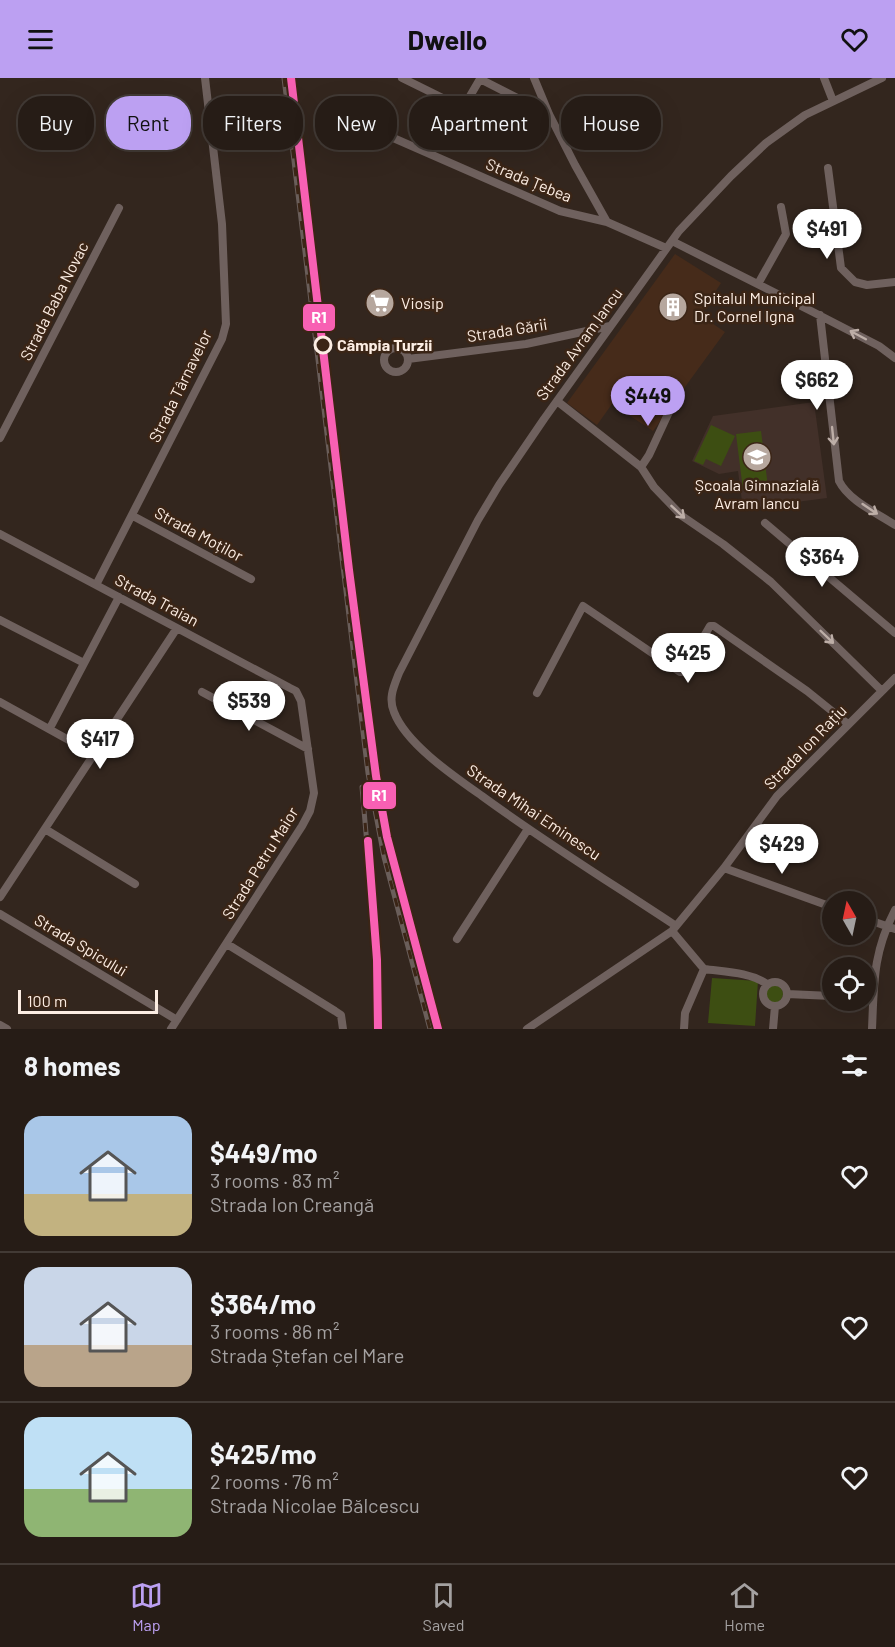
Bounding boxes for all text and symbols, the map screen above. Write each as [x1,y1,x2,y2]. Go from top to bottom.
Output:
icon: menu [24,23,57,56]
text: Dwello [408,23,487,55]
icon: heart [838,23,871,56]
chip: Buy [18,96,94,150]
chip: Rent [106,96,191,150]
chip: Filters [203,96,303,150]
chip: New [315,96,397,150]
chip: Apartment [409,96,549,150]
chip: House [561,96,661,150]
street label: Strada Țebea [483,154,575,205]
pin: $491 [791,209,863,260]
text: $491 [807,216,847,240]
street label: Strada Baba Novac [15,238,92,363]
street label: Strada Avram Iancu [531,284,626,404]
supermarket icon: Viosip [364,287,396,319]
place label: Spitalul Municipal Dr. Cornel Igna [694,288,815,325]
building icon: Spitalul Municipal Dr. Cornel Igna [657,291,689,323]
place label: Viosip [401,293,444,312]
line badge: R1 [302,303,336,332]
text: R1 [311,307,327,326]
street label: Strada Gării [465,314,548,345]
street label: Strada Târnavelor [144,326,215,445]
one-way arrow [850,329,867,341]
place label: Câmpia Turzii [337,335,432,354]
marker: Câmpia Turzii [314,336,332,354]
pin: $662 [781,360,853,411]
text: $662 [795,367,839,391]
pin: $449 [612,376,684,427]
text: $449 [625,383,671,407]
one-way arrow [828,426,839,445]
school or university icon: Școala Gimnazială Avram Iancu [741,441,773,473]
place label: Școala Gimnazială Avram Iancu [695,475,819,512]
street label: Strada Moților [152,502,247,565]
one-way arrow [862,502,879,515]
one-way arrow [671,504,686,519]
pin: $364 [786,537,858,588]
text: $364 [799,544,845,568]
street label: Strada Traian [112,569,202,630]
one-way arrow [819,630,834,645]
pin: $425 [652,633,724,684]
text: $425 [665,640,711,664]
pin: $539 [213,681,285,732]
text: $539 [227,688,271,712]
street label: Strada Ion Rațiu [759,700,850,793]
pin: $417 [64,719,136,770]
text: $417 [81,726,119,750]
street label: Strada Mihai Eminescu [464,760,605,863]
line badge: R1 [362,781,397,810]
text: R1 [371,785,387,804]
street label: Strada Petru Maior [217,803,302,922]
pin: $429 [746,824,818,875]
text: $429 [759,831,805,855]
north arrow [822,891,876,945]
map controls [822,891,876,1011]
street label: Strada Spicului [31,909,131,980]
button: locate [822,957,876,1011]
scale bar [18,987,158,1014]
text: 100 m [27,991,67,1010]
icon: filters [838,1049,871,1082]
text: 8 homes [24,1050,121,1081]
text: $449/mo [210,1137,318,1168]
icon: home [72,1140,144,1212]
icon: heart [838,1160,871,1193]
text: 3 rooms · 83 m² [210,1168,339,1192]
text: Strada Ion Creangă [210,1192,374,1216]
text: $364/mo [210,1288,316,1319]
icon: home [72,1291,144,1363]
icon: heart [838,1311,871,1344]
text: 3 rooms · 86 m² [210,1319,339,1343]
text: Strada Ștefan cel Mare [210,1343,404,1367]
text: $425/mo [210,1438,317,1469]
icon: home [72,1441,144,1513]
icon: heart [838,1461,871,1494]
text: 2 rooms · 76 m² [210,1469,339,1493]
text: Strada Nicolae Bălcescu [210,1493,420,1517]
tab: Map [130,1579,163,1634]
tab: Saved [423,1579,465,1634]
tab: Home [724,1579,765,1634]

